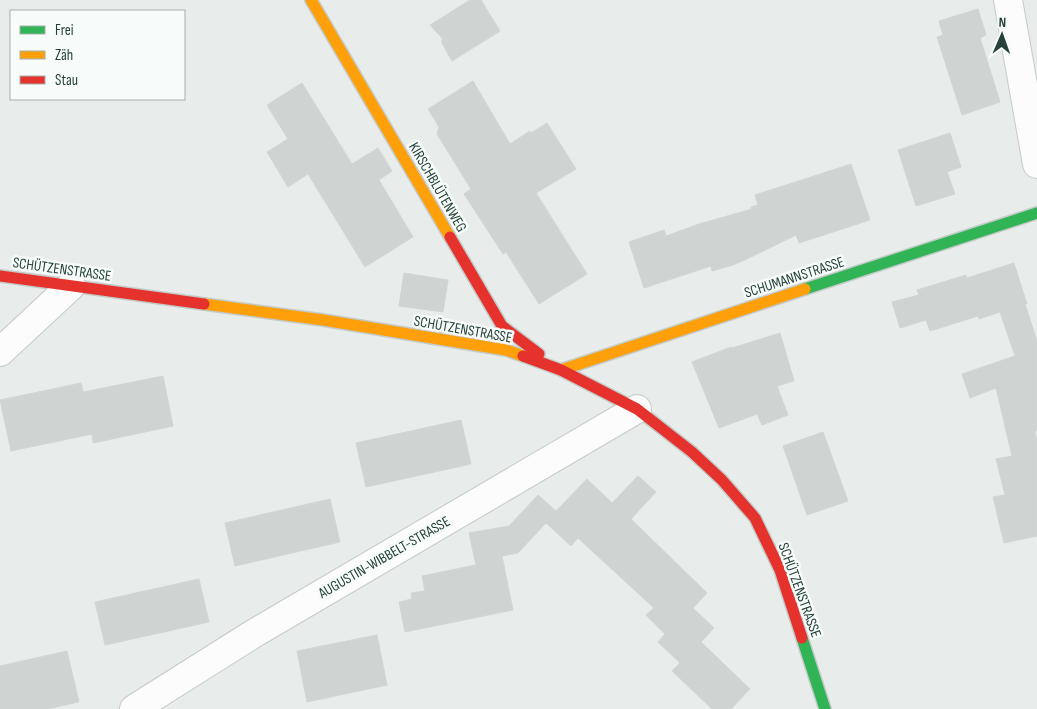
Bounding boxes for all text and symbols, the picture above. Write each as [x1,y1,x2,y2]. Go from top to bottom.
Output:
legend [10,10,185,100]
north arrow [977,10,1027,60]
text: N [998,14,1006,31]
text: Frei [55,21,74,40]
text: Zäh [55,46,73,65]
text: Stau [55,71,78,90]
street label: KIRSCHBLÜTENWEG [404,139,471,236]
street label: SCHUMANNSTRASSE [742,252,846,303]
street label: SCHÜTZENSTRASSE [11,253,112,286]
street label: SCHÜTZENSTRASSE [412,312,513,347]
street label: AUGUSTIN-WIBBELT-STRASSE [314,512,454,603]
street label: SCHÜTZENSTRASSE [774,540,825,640]

